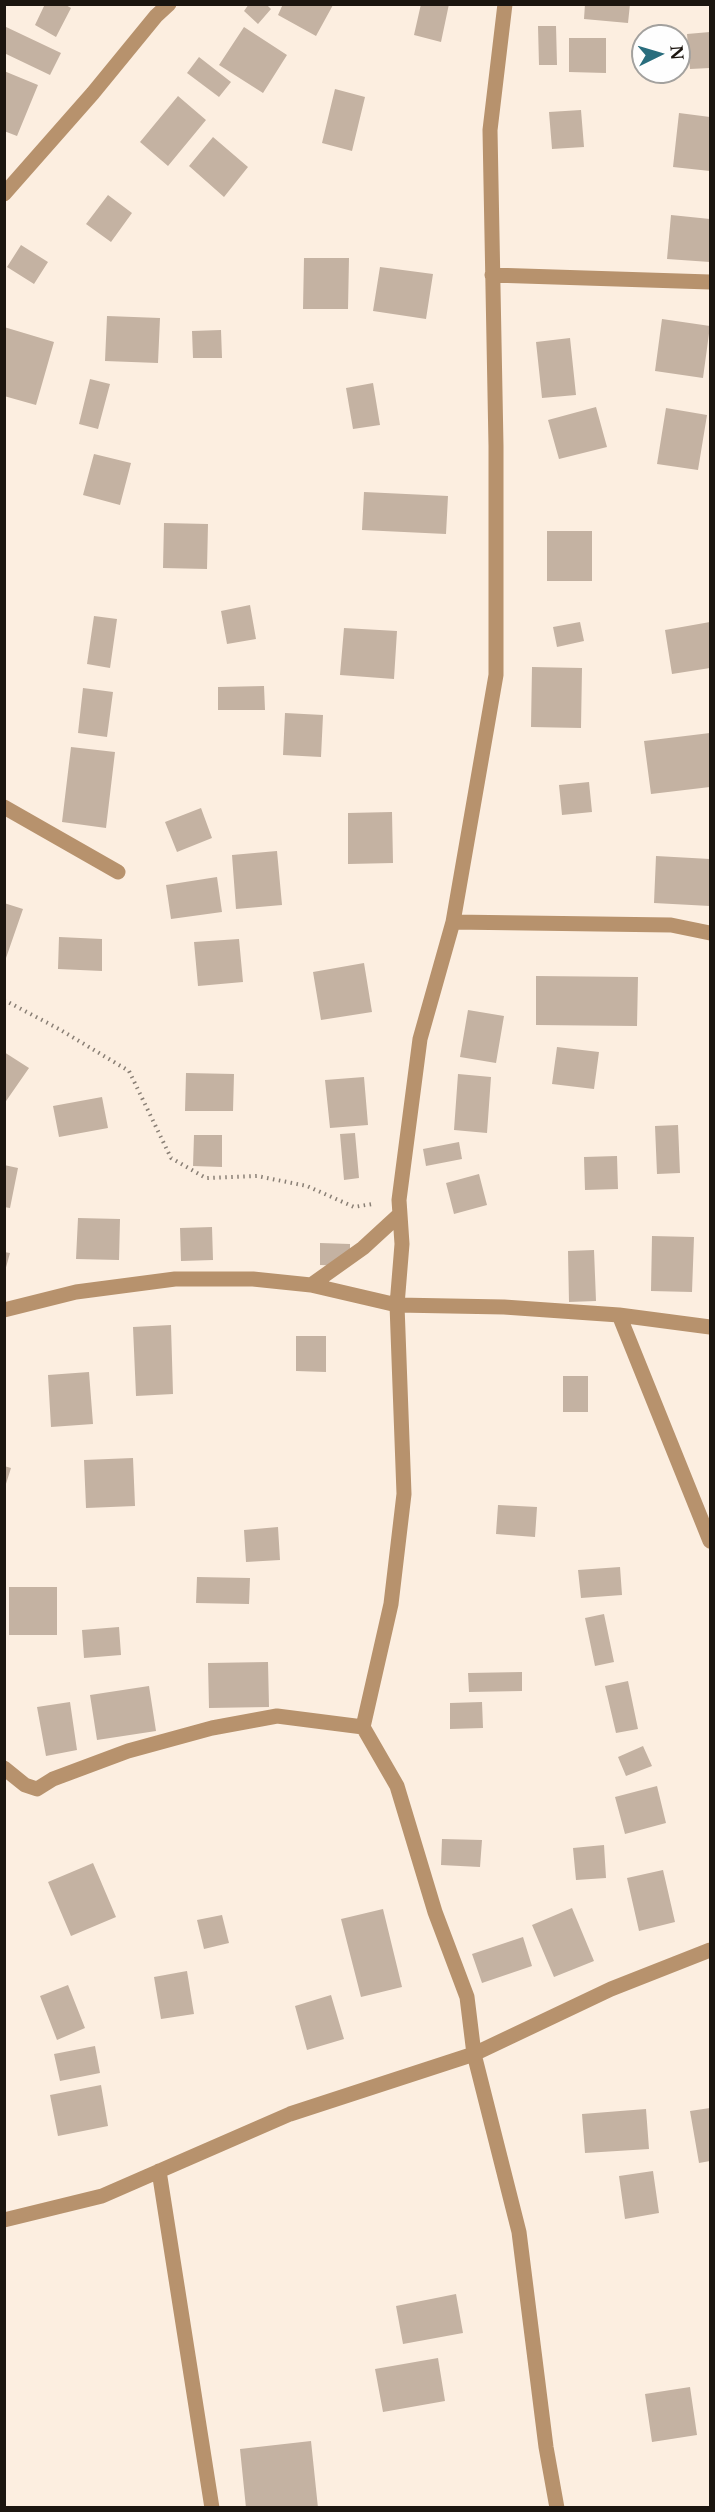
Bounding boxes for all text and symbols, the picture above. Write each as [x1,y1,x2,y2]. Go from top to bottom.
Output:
north arrow [631,24,691,84]
text: N [666,44,688,61]

